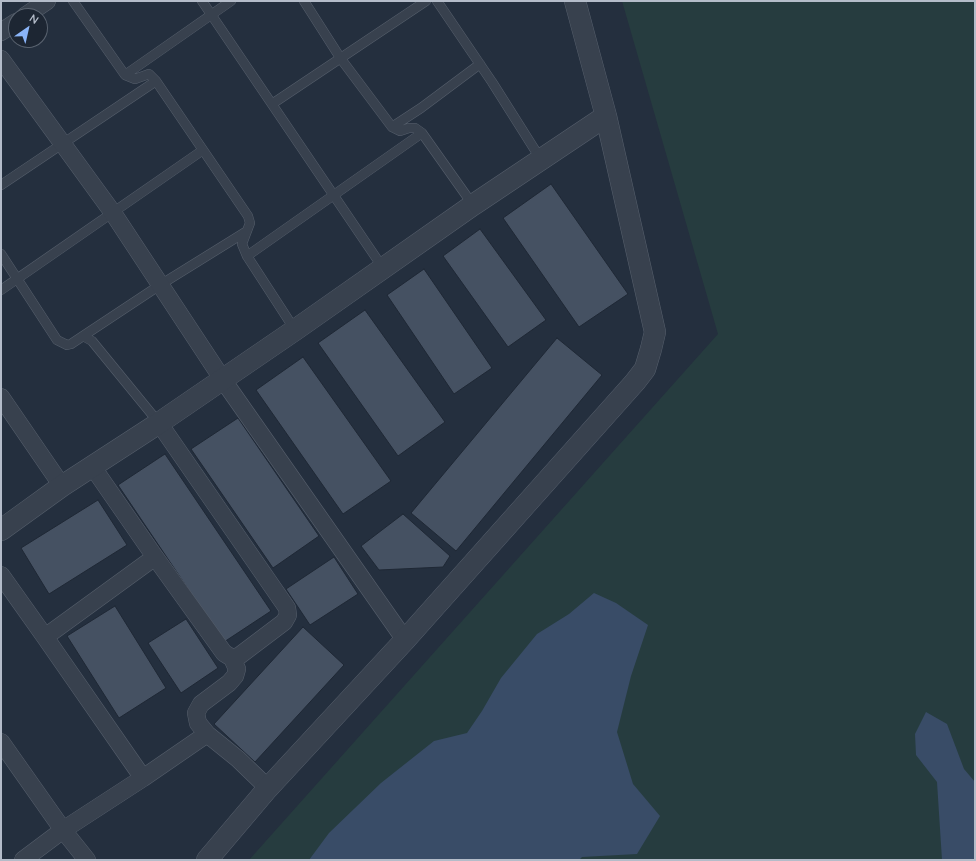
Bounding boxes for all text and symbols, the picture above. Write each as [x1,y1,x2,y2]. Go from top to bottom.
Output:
north arrow [8,8,48,48]
text: N [27,11,41,27]

